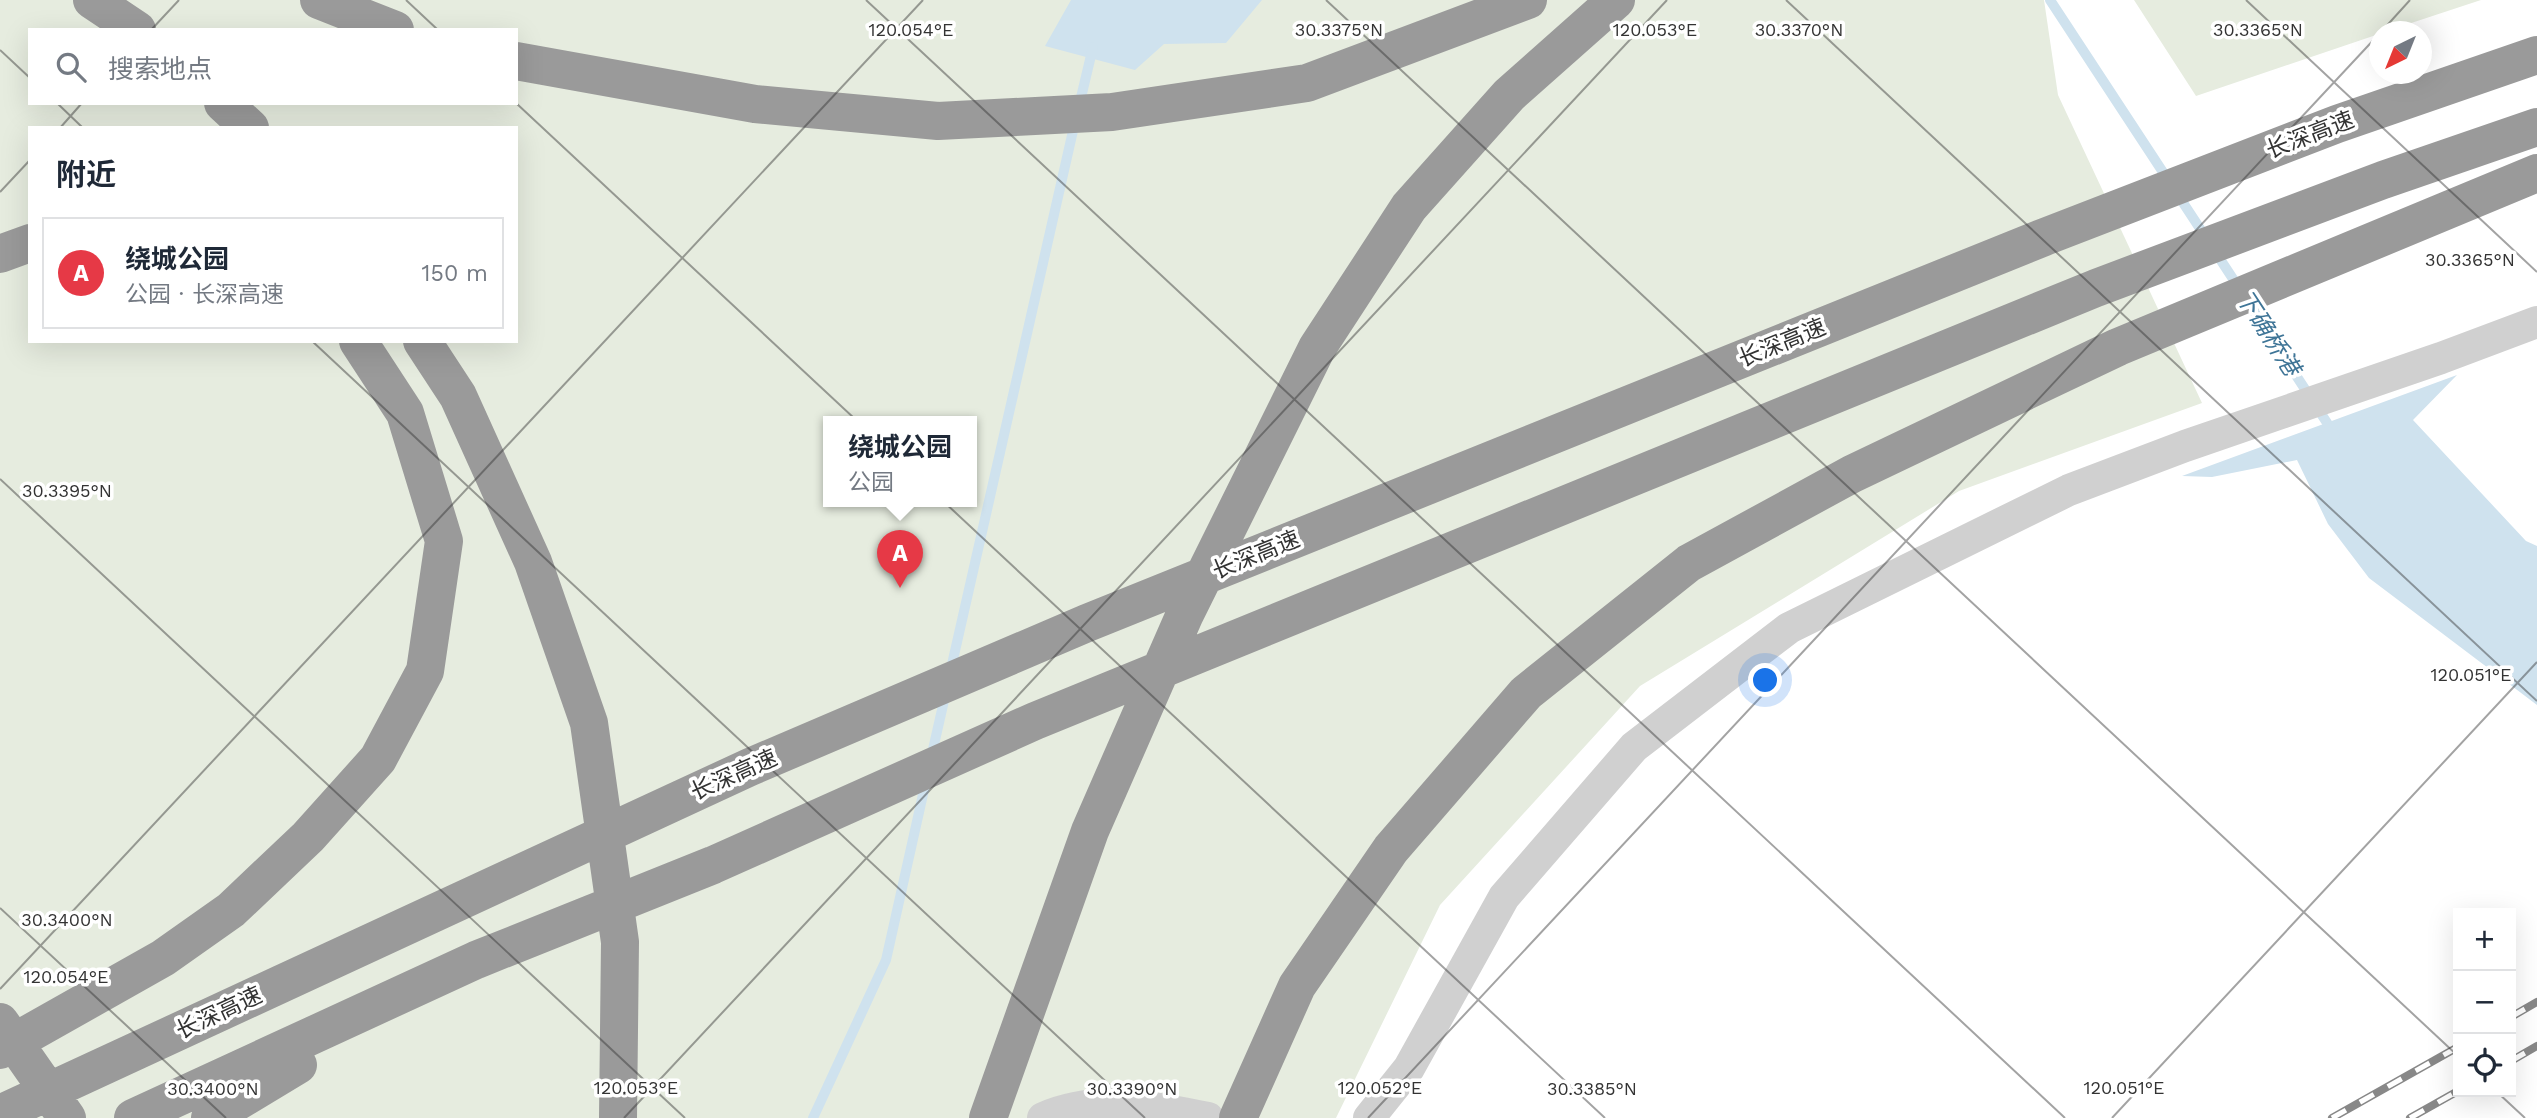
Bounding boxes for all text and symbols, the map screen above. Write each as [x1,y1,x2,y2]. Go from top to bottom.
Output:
text: 120.054°E [868,19,954,40]
text: 30.3375°N [1295,19,1383,40]
text: 120.053°E [1613,19,1697,40]
text: 30.3370°N [1755,19,1843,40]
text: 30.3365°N [2213,19,2303,40]
north arrow [2369,21,2432,84]
search box [28,28,518,105]
icon: search [52,48,90,86]
text: 搜索地点 [108,54,212,84]
street label: 长深高速 [2262,106,2358,164]
text: 附近 [56,157,116,192]
text: 绕城公园 [125,244,229,274]
text: 30.3365°N [2425,249,2515,270]
text: A [73,260,89,287]
text: 150 m [422,260,488,287]
text: 公园 · 长深高速 [125,281,284,308]
water label: 下确桥港 [2230,285,2308,383]
street label: 长深高速 [1734,313,1830,373]
popup [823,416,977,507]
text: 绕城公园 [848,432,952,462]
text: 公园 [848,469,894,496]
text: 30.3395°N [22,480,112,501]
street label: 长深高速 [1208,525,1304,585]
pin: A [877,530,923,588]
your location [1748,663,1782,697]
text: 120.051°E [2430,664,2512,685]
street label: 长深高速 [686,744,782,806]
map controls [2453,908,2516,1097]
button: + [2453,908,2516,971]
text: 30.3400°N [21,909,113,930]
text: 120.054°E [23,966,109,987]
button: − [2453,971,2516,1034]
street label: 长深高速 [172,981,266,1045]
button: locate [2453,1034,2516,1097]
text: 120.053°E [594,1077,678,1098]
text: 120.052°E [1338,1077,1422,1098]
text: 120.051°E [2083,1077,2165,1098]
text: 30.3400°N [167,1078,259,1099]
text: 30.3390°N [1087,1078,1177,1099]
text: 30.3385°N [1547,1078,1637,1099]

